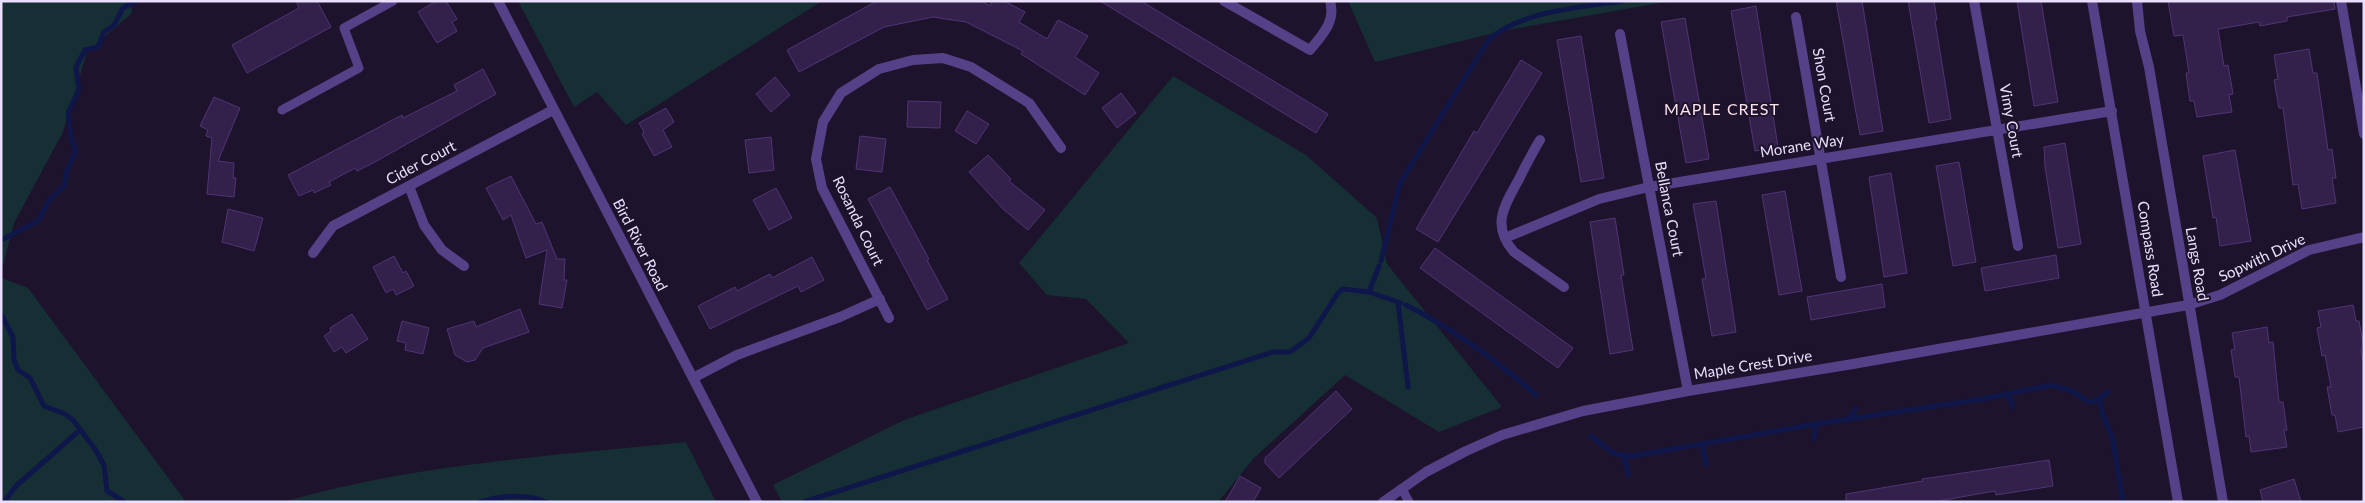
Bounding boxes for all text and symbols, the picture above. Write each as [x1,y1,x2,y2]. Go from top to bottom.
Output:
street label: Shon Court [1810,46,1840,124]
street label: Vimy Court [1997,82,2027,160]
district label: MAPLE CREST [1664,99,1780,118]
street label: Morane Way [1759,129,1845,161]
street label: Cider Court [383,136,459,188]
street label: Bellanca Court [1652,160,1688,258]
street label: Rosanda Court [830,173,889,269]
street label: Bird River Road [610,195,672,294]
street label: Compass Road [2135,200,2167,298]
street label: Langs Road [2183,225,2213,302]
street label: Sopwith Drive [2215,229,2308,285]
street label: Maple Crest Drive [1692,346,1813,382]

